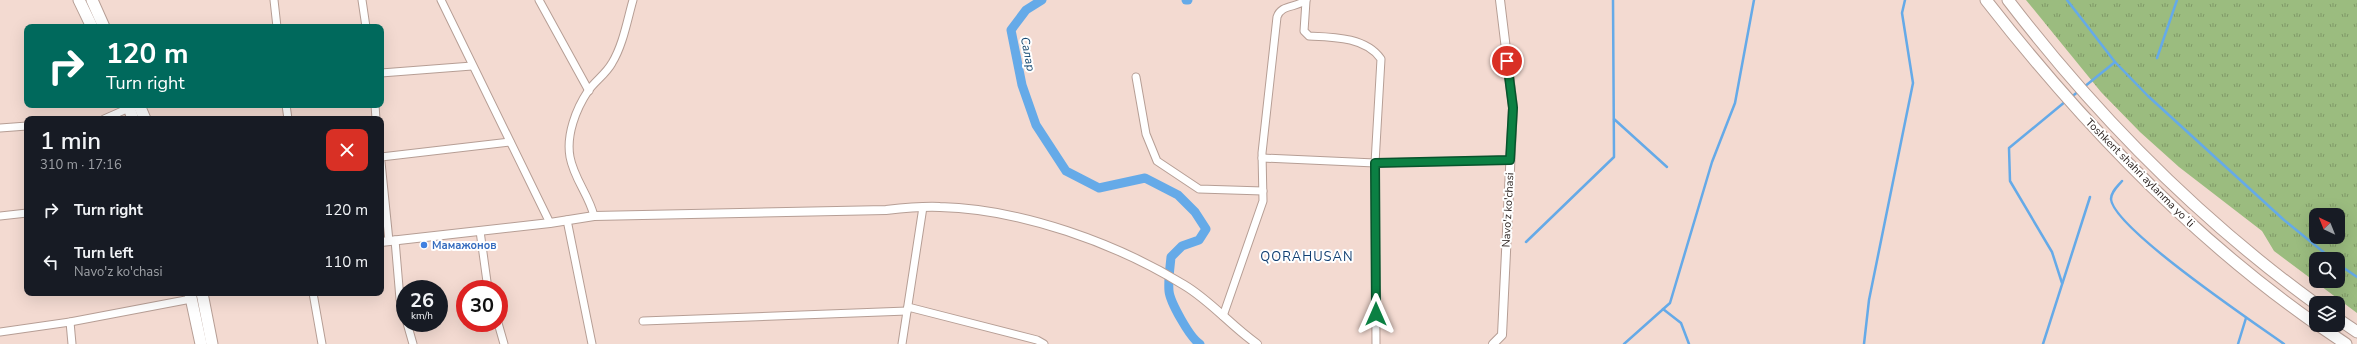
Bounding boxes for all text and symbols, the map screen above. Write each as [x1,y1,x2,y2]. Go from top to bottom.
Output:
text: 120 m [106,35,189,73]
water label: Салар [1017,35,1039,73]
icon: right [40,40,92,92]
pin [1490,44,1524,78]
icon: arrive [1496,50,1518,72]
text: Turn right [106,71,185,95]
street label: Toshkent shahri aylanma yoʻli [2082,115,2198,231]
text: 1 min [40,125,101,157]
button: close [326,129,368,171]
text: 310 m · 17:16 [40,156,122,174]
street label: Navo'z ko'chasi [1499,172,1517,248]
icon: right [40,199,62,221]
text: Turn right [74,200,143,220]
text: 120 m [324,200,368,220]
north arrow [2309,208,2345,244]
map controls [2309,208,2345,332]
place label: Мамажонов [432,238,496,253]
marker: Мамажонов [419,240,429,250]
text: Turn left [74,243,133,263]
district label: QORAHUSAN [1260,248,1354,266]
icon: left [40,251,62,273]
text: 110 m [324,252,368,272]
button: search [2309,252,2345,288]
text: Navo'z ko'chasi [74,263,163,281]
speed limit sign: 30 [456,280,508,332]
text: 26 [410,287,434,314]
position arrow [1355,293,1397,335]
button: layers [2309,296,2345,332]
text: km/h [411,309,433,323]

